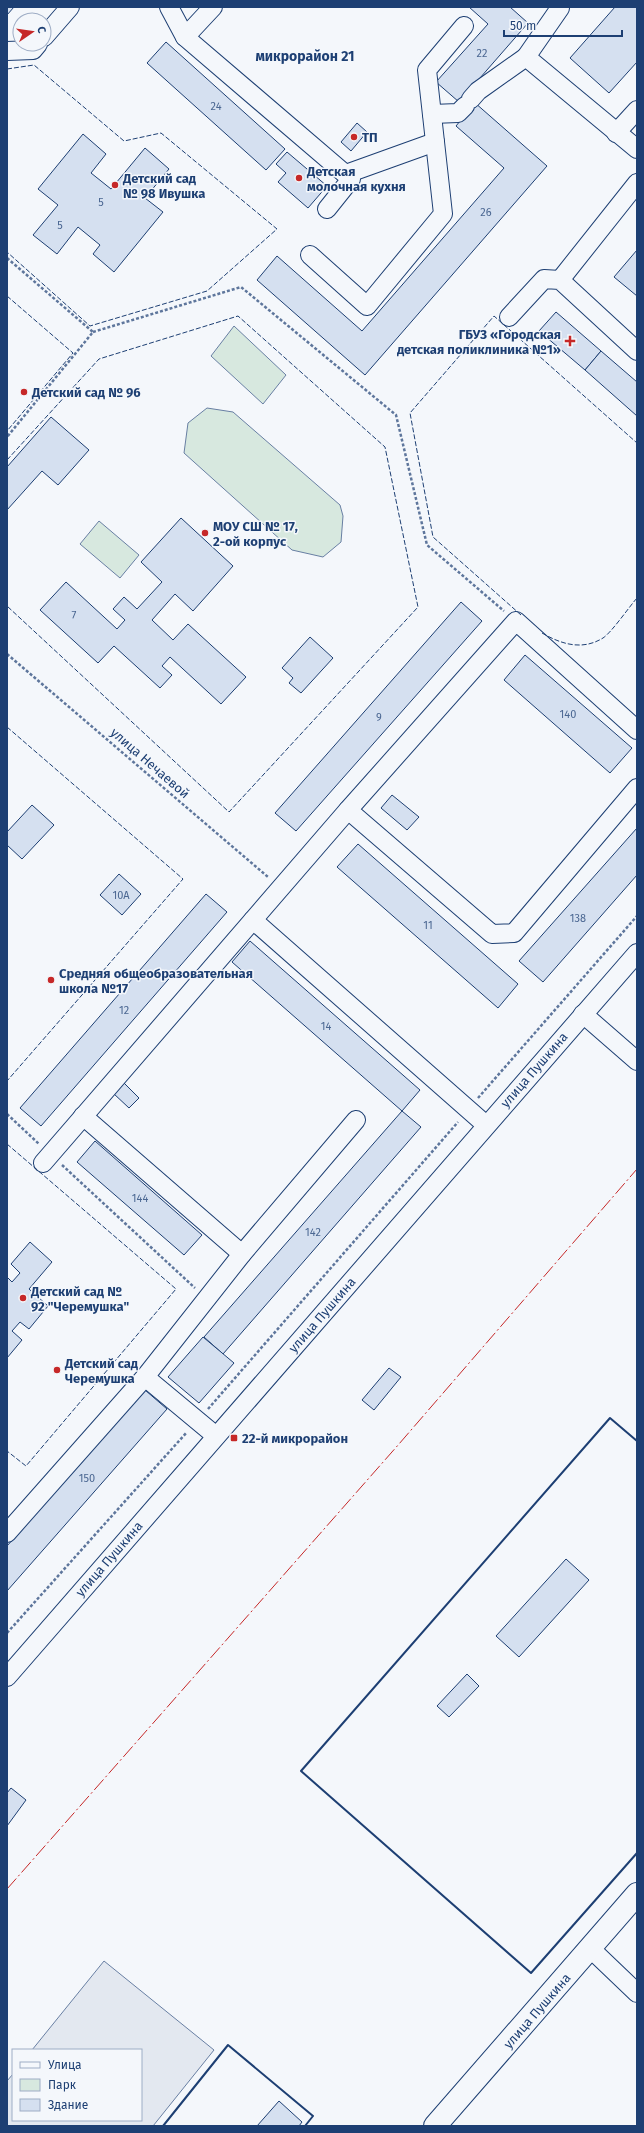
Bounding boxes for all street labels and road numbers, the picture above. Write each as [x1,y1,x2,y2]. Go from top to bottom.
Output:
street label: улица Нечаевой [107,725,193,801]
street label: улица Пушкина [497,1029,571,1111]
street label: улица Пушкина [285,1274,359,1356]
street label: улица Пушкина [72,1518,146,1600]
street label: улица Пушкина [500,1970,574,2052]

